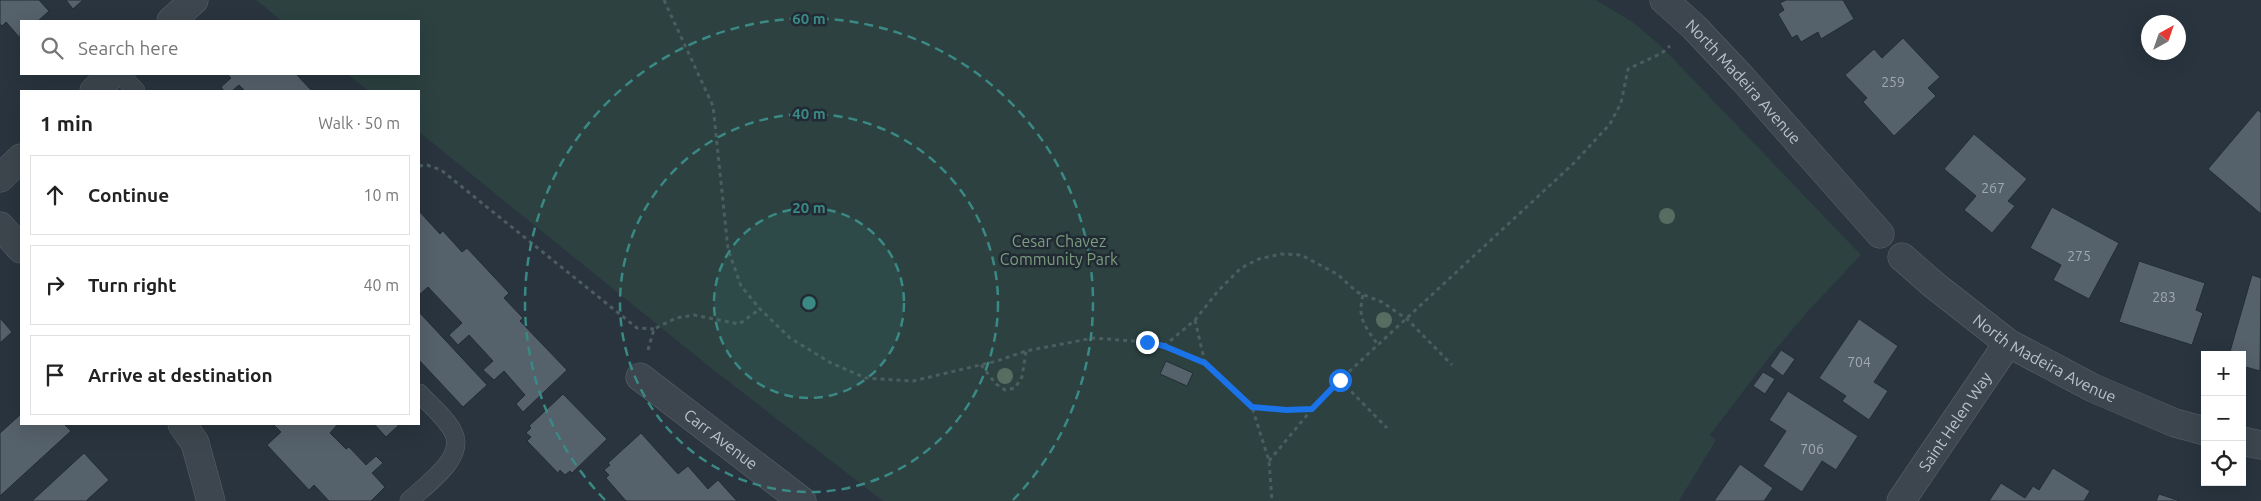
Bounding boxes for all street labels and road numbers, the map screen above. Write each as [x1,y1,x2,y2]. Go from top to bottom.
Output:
street label: North Madeira Avenue [1682,15,1805,147]
street label: North Madeira Avenue [1970,310,2119,406]
street label: Saint Helen Way [1915,368,1995,475]
street label: Carr Avenue [681,405,761,473]

